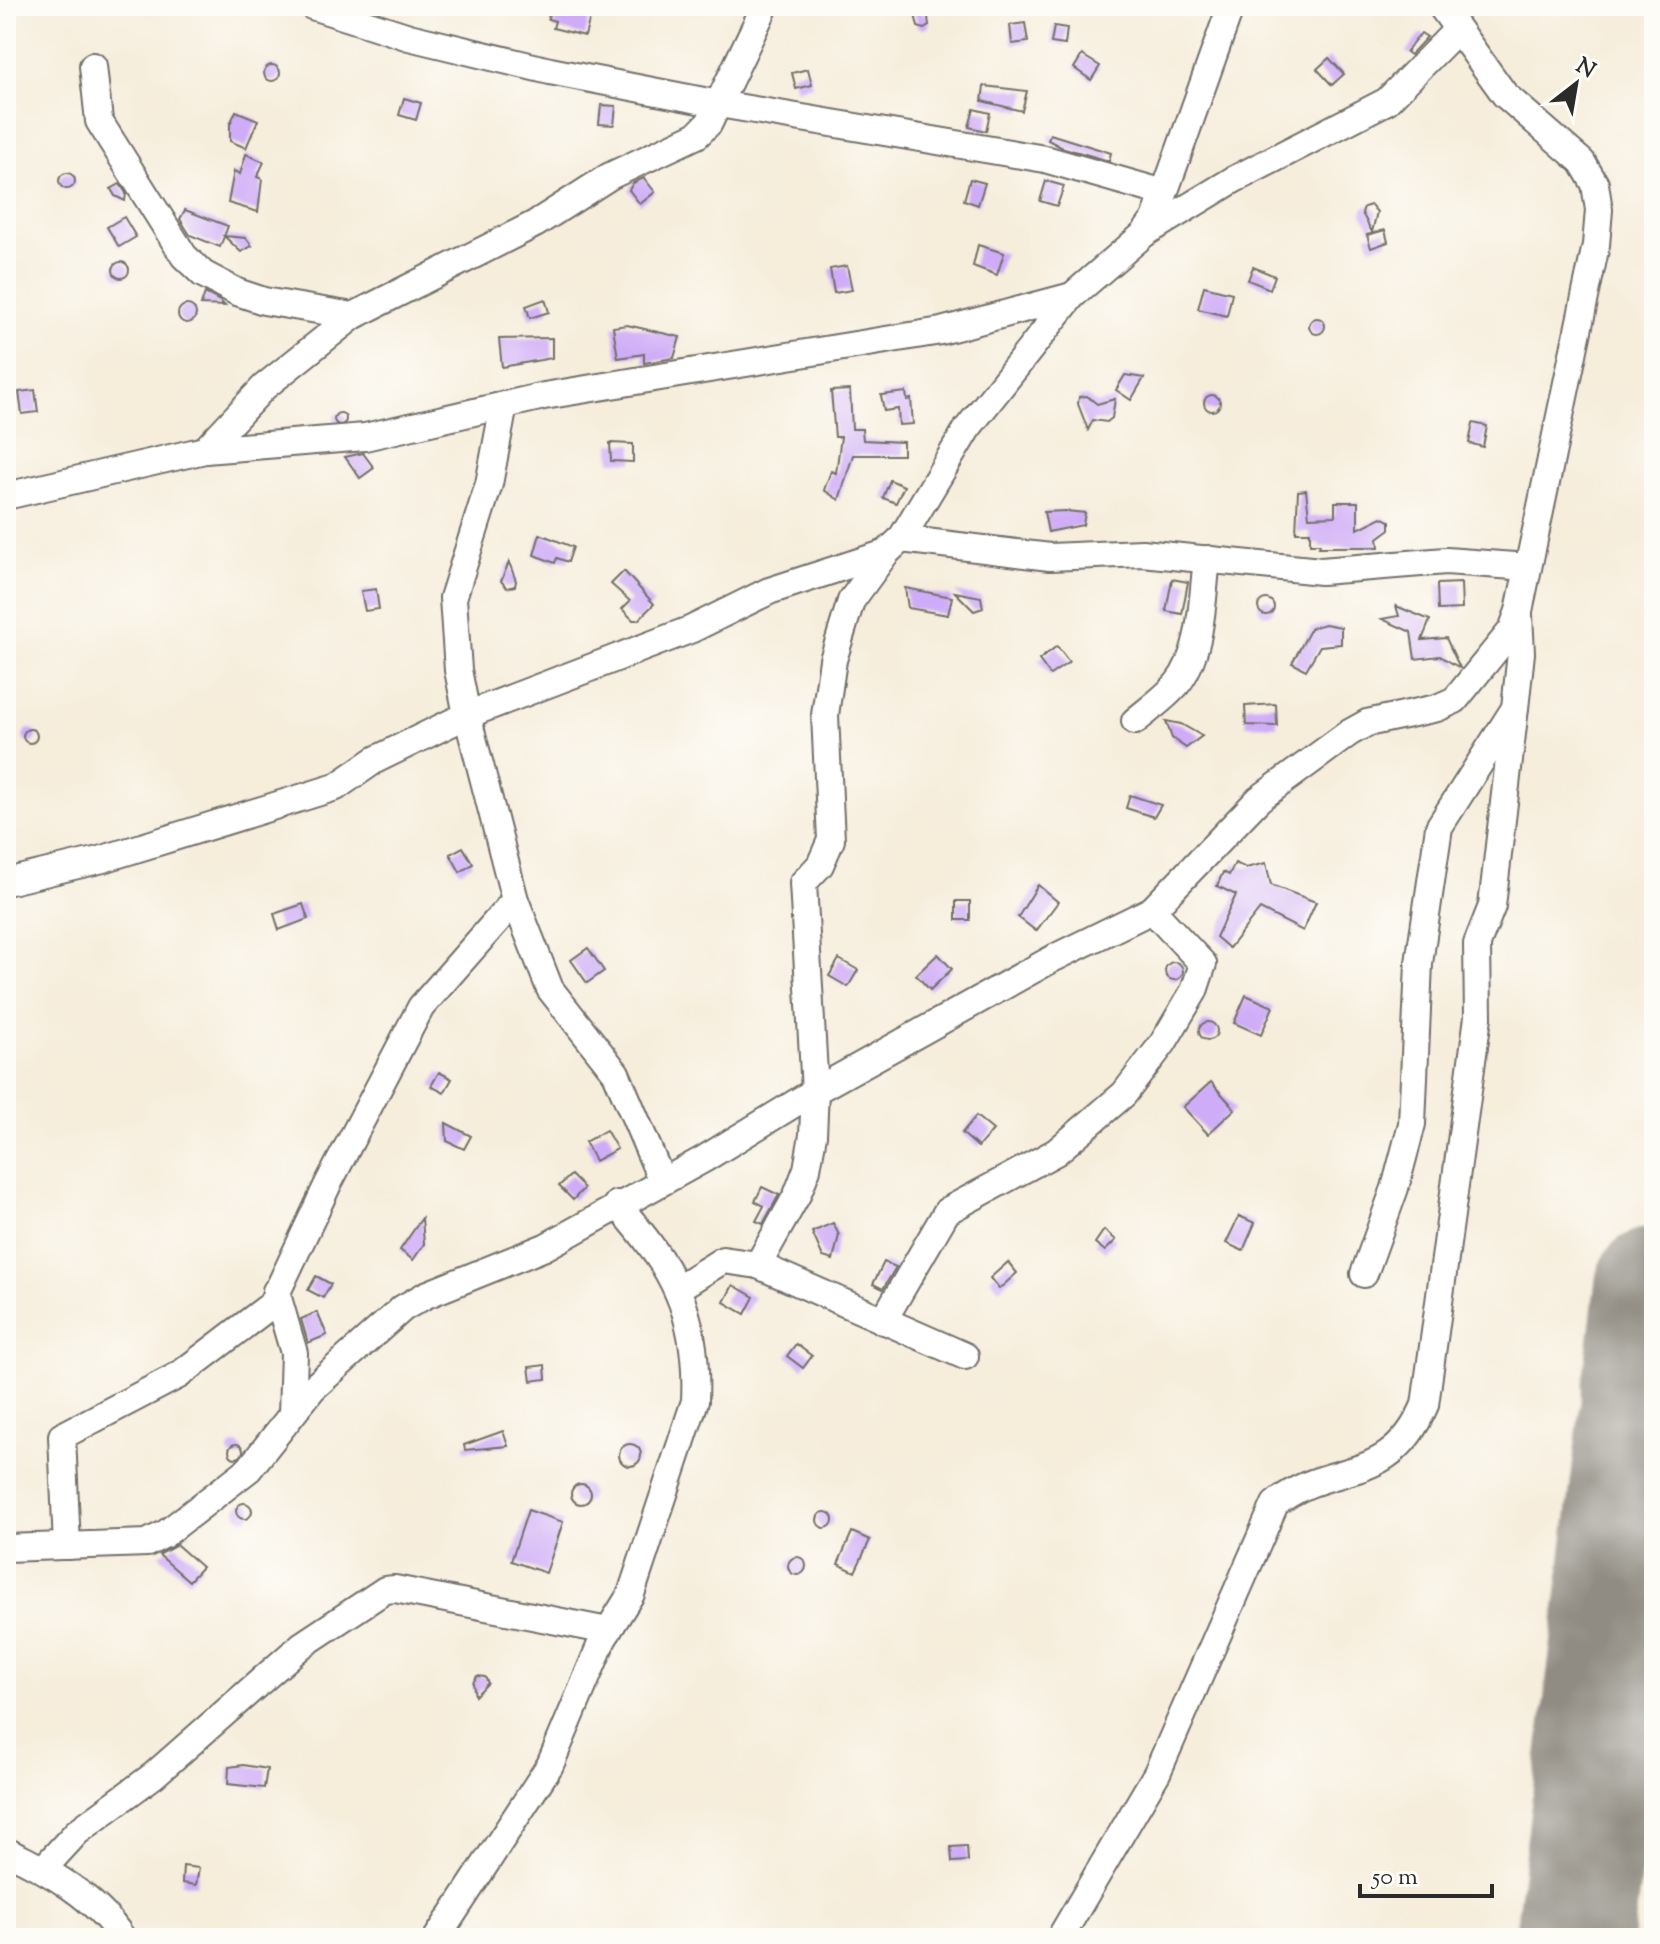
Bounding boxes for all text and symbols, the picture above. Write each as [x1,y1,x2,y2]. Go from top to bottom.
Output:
north arrow [1536,44,1616,124]
text: N [1569,51,1601,88]
scale bar [1360,1848,1492,1898]
text: 50 m [1370,1861,1418,1895]

